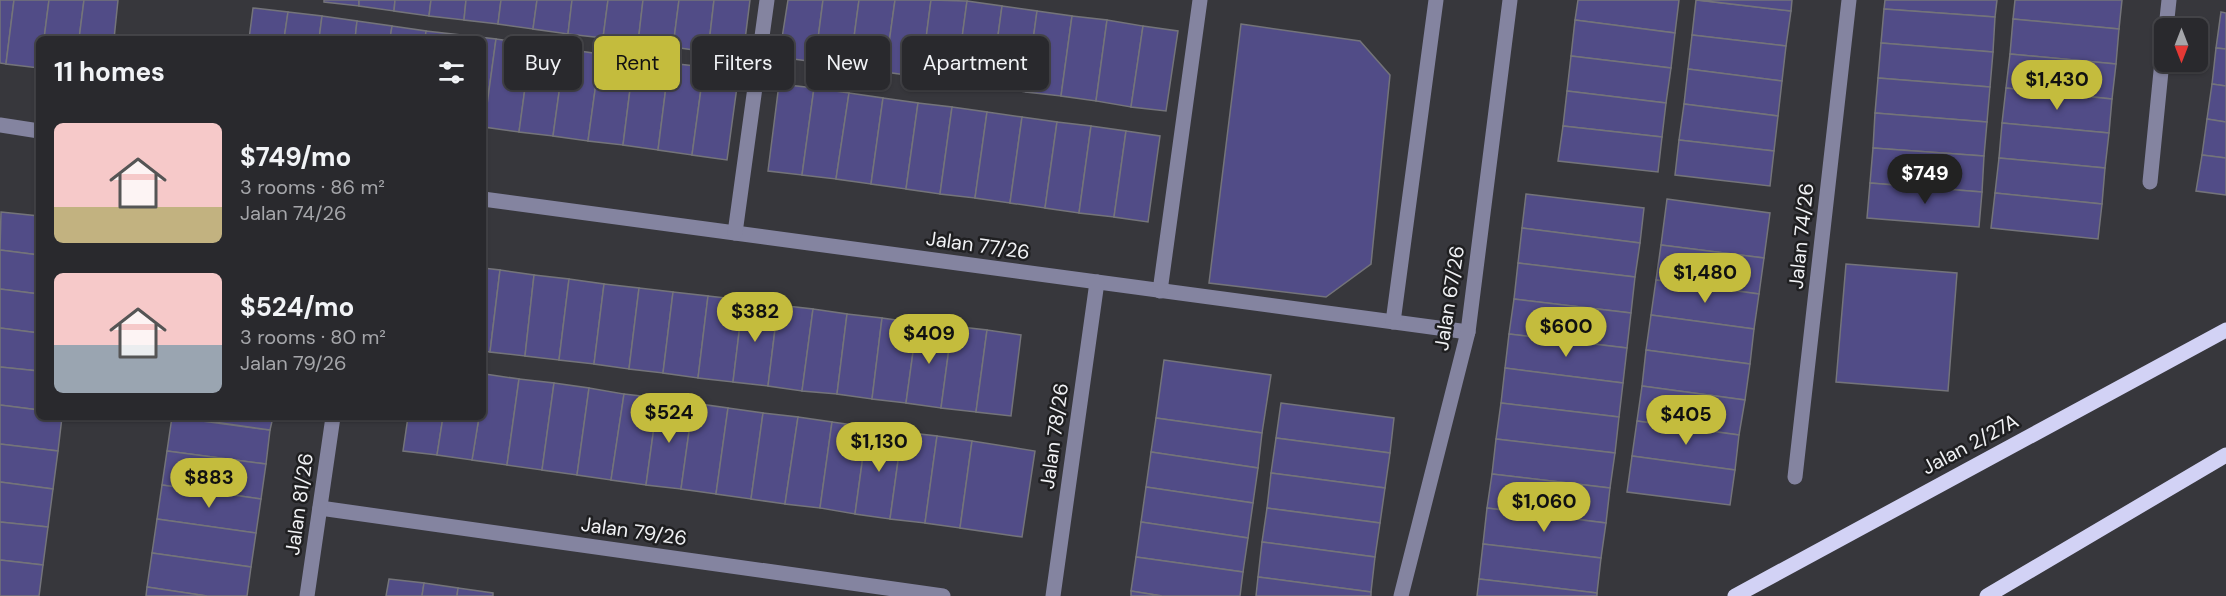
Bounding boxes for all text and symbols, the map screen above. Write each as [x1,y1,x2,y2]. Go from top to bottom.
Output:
north arrow [2154,18,2208,72]
map controls [2154,18,2208,72]
chip: Buy [504,36,582,90]
chip: Rent [594,36,680,90]
chip: Filters [692,36,794,90]
chip: New [806,36,890,90]
chip: Apartment [902,36,1049,90]
text: 11 homes [54,55,165,89]
icon: filters [435,56,468,89]
pin: $1,430 [2008,60,2106,111]
text: $1,430 [2025,66,2089,92]
text: $749/mo [240,140,351,174]
icon: home [102,147,174,219]
pin: $749 [1889,154,1961,205]
text: $749 [1901,160,1949,186]
text: 3 rooms · 86 m² [240,174,385,200]
street label: Jalan 74/26 [1782,182,1820,290]
text: Jalan 74/26 [240,200,347,226]
street label: Jalan 77/26 [924,225,1032,265]
street label: Jalan 67/26 [1428,244,1470,352]
pin: $1,480 [1656,253,1754,304]
text: $1,480 [1673,259,1737,285]
text: $524/mo [240,290,354,324]
pin: $382 [719,292,791,343]
icon: home [102,297,174,369]
text: $382 [731,298,779,324]
pin: $600 [1530,307,1602,358]
text: $600 [1540,313,1592,339]
pin: $409 [893,314,965,365]
text: $409 [903,320,955,346]
text: 3 rooms · 80 m² [240,324,386,350]
text: Jalan 79/26 [240,350,347,376]
street label: Jalan 78/26 [1034,381,1074,491]
pin: $524 [633,393,705,444]
pin: $405 [1650,395,1722,446]
text: $524 [645,399,693,425]
text: $405 [1660,401,1712,427]
street label: Jalan 2/27A [1917,408,2023,480]
pin: $1,130 [830,422,928,473]
text: $1,130 [850,428,908,454]
street label: Jalan 81/26 [279,451,319,557]
pin: $883 [173,458,245,509]
text: $883 [184,464,234,490]
pin: $1,060 [1495,482,1593,533]
text: $1,060 [1511,488,1577,514]
street label: Jalan 79/26 [579,511,689,551]

